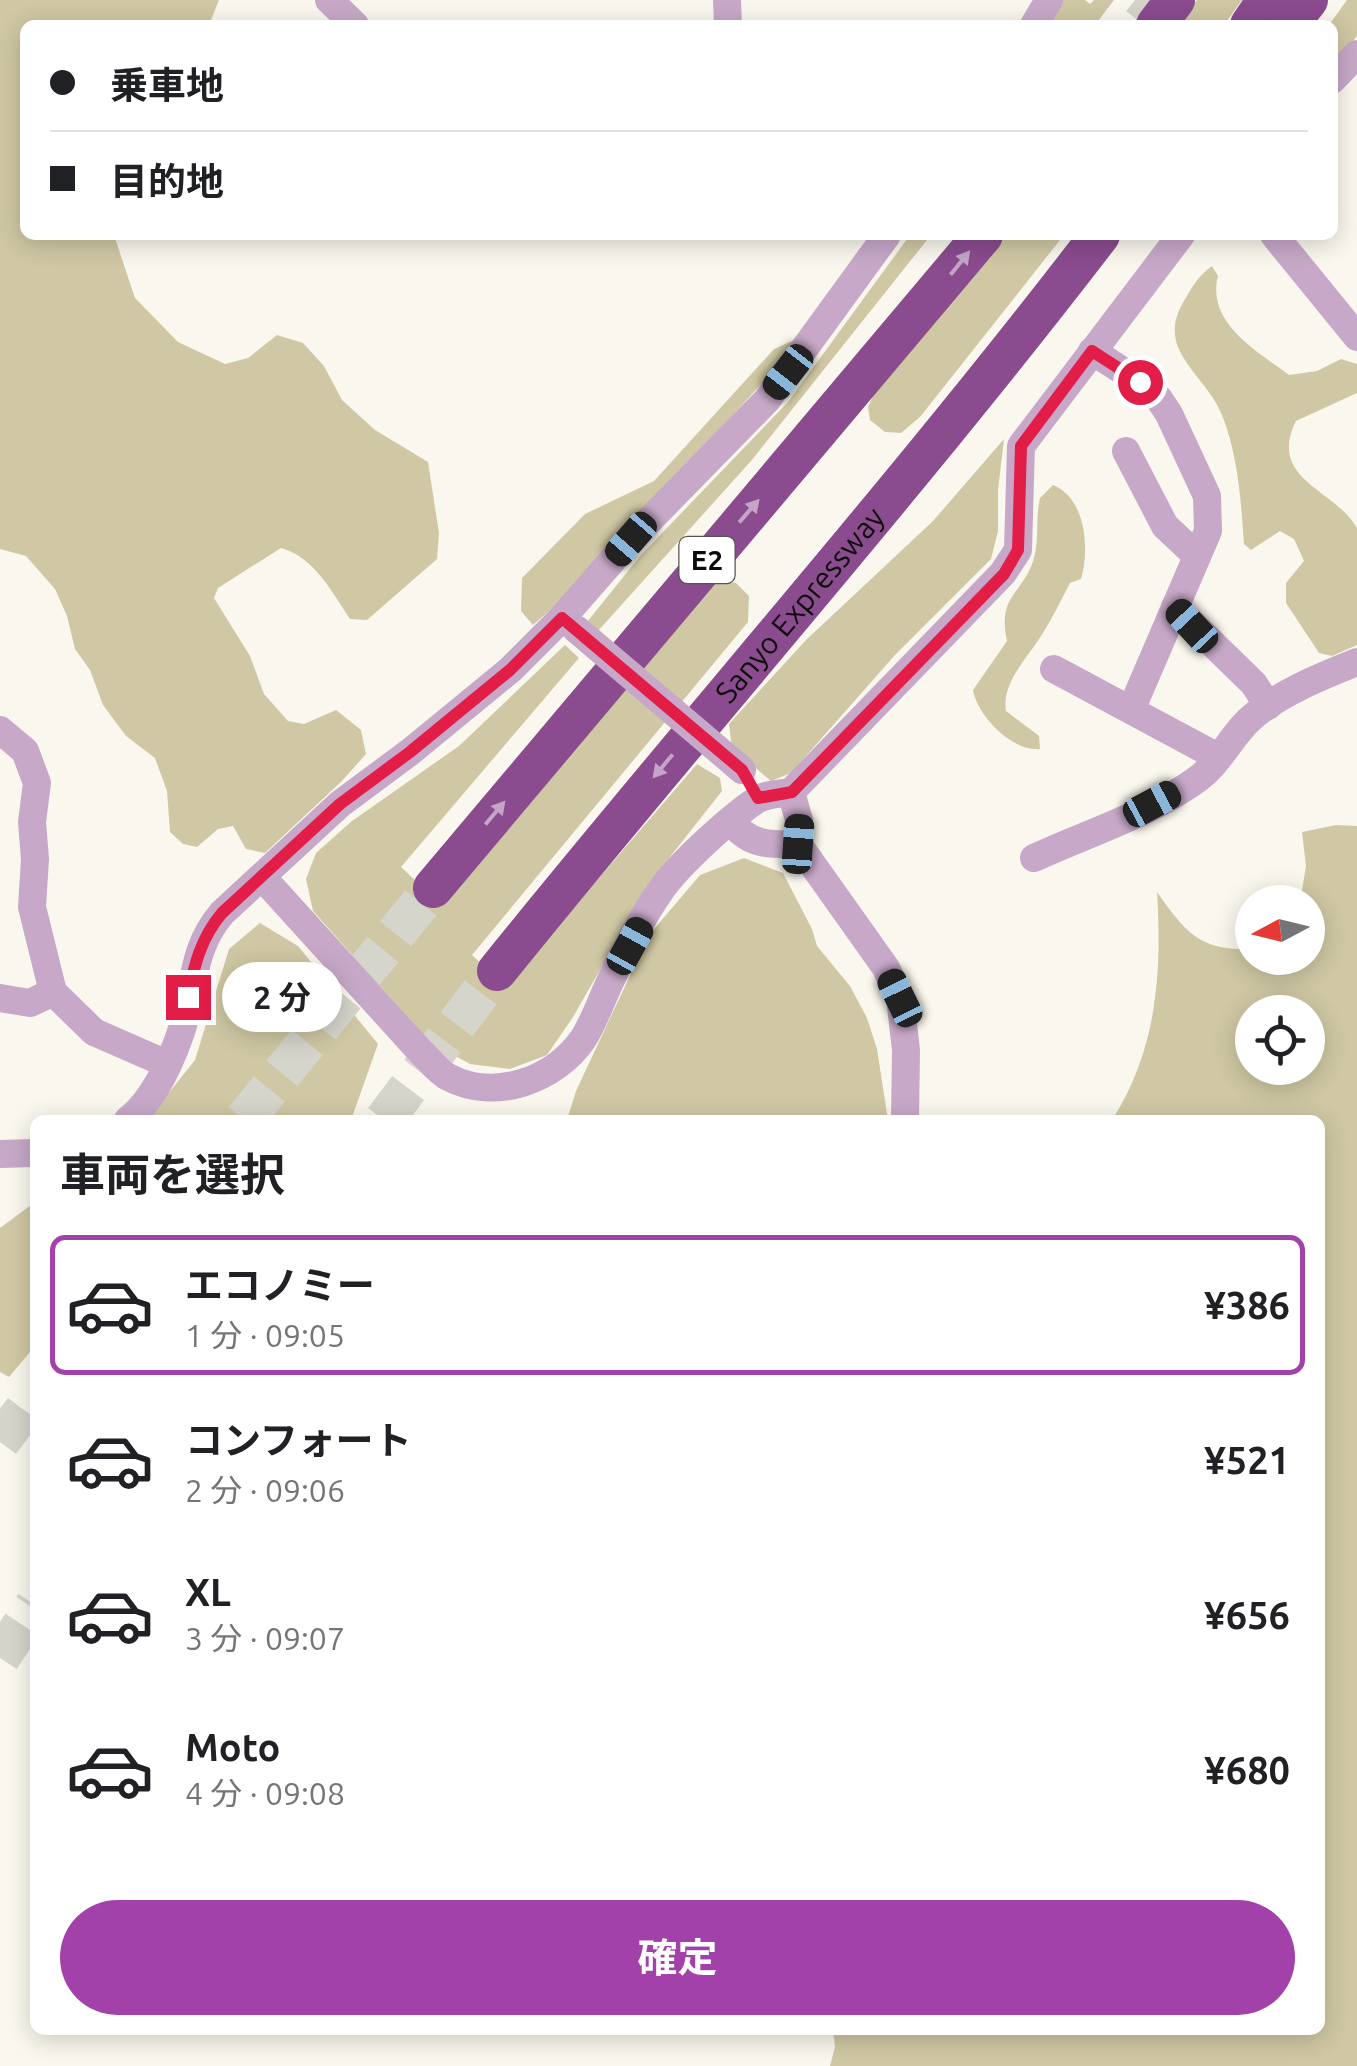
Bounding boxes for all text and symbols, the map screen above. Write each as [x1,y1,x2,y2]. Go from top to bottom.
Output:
text: 乗車地 [110,64,224,106]
text: 目的地 [110,160,224,202]
one-way arrow [949,250,970,276]
car [758,339,818,405]
route start [1118,360,1163,405]
one-way arrow [738,498,760,523]
street label: Sanyo Expressway [708,500,891,709]
car [600,507,662,571]
road number: E2 [680,537,734,583]
car [1161,594,1223,658]
one-way arrow [653,754,674,779]
car [1118,777,1186,831]
one-way arrow [484,801,506,826]
car [781,813,815,875]
north arrow [1235,885,1325,975]
map controls [1235,885,1325,1085]
car [602,912,658,980]
callout: 2 分 [223,962,343,1032]
car [873,964,927,1032]
route end [166,975,211,1020]
text: 2 分 [253,979,311,1015]
button: locate [1235,995,1325,1085]
text: 車両を選択 [60,1149,285,1200]
icon: car [65,1260,155,1350]
text: エコノミー [185,1264,375,1306]
text: ¥386 [1204,1284,1290,1326]
text: 1 分 · 09:05 [185,1317,345,1353]
icon: car [65,1415,155,1505]
text: コンフォート [185,1419,412,1461]
text: ¥521 [1204,1439,1290,1481]
text: 2 分 · 09:06 [185,1472,345,1508]
icon: car [65,1570,155,1660]
text: XL [185,1571,231,1613]
text: ¥656 [1204,1594,1290,1636]
text: 3 分 · 09:07 [185,1620,345,1656]
icon: car [65,1725,155,1815]
text: Moto [185,1726,280,1768]
text: ¥680 [1204,1749,1290,1791]
text: 4 分 · 09:08 [185,1775,345,1811]
button: 確定 [60,1900,1295,2015]

